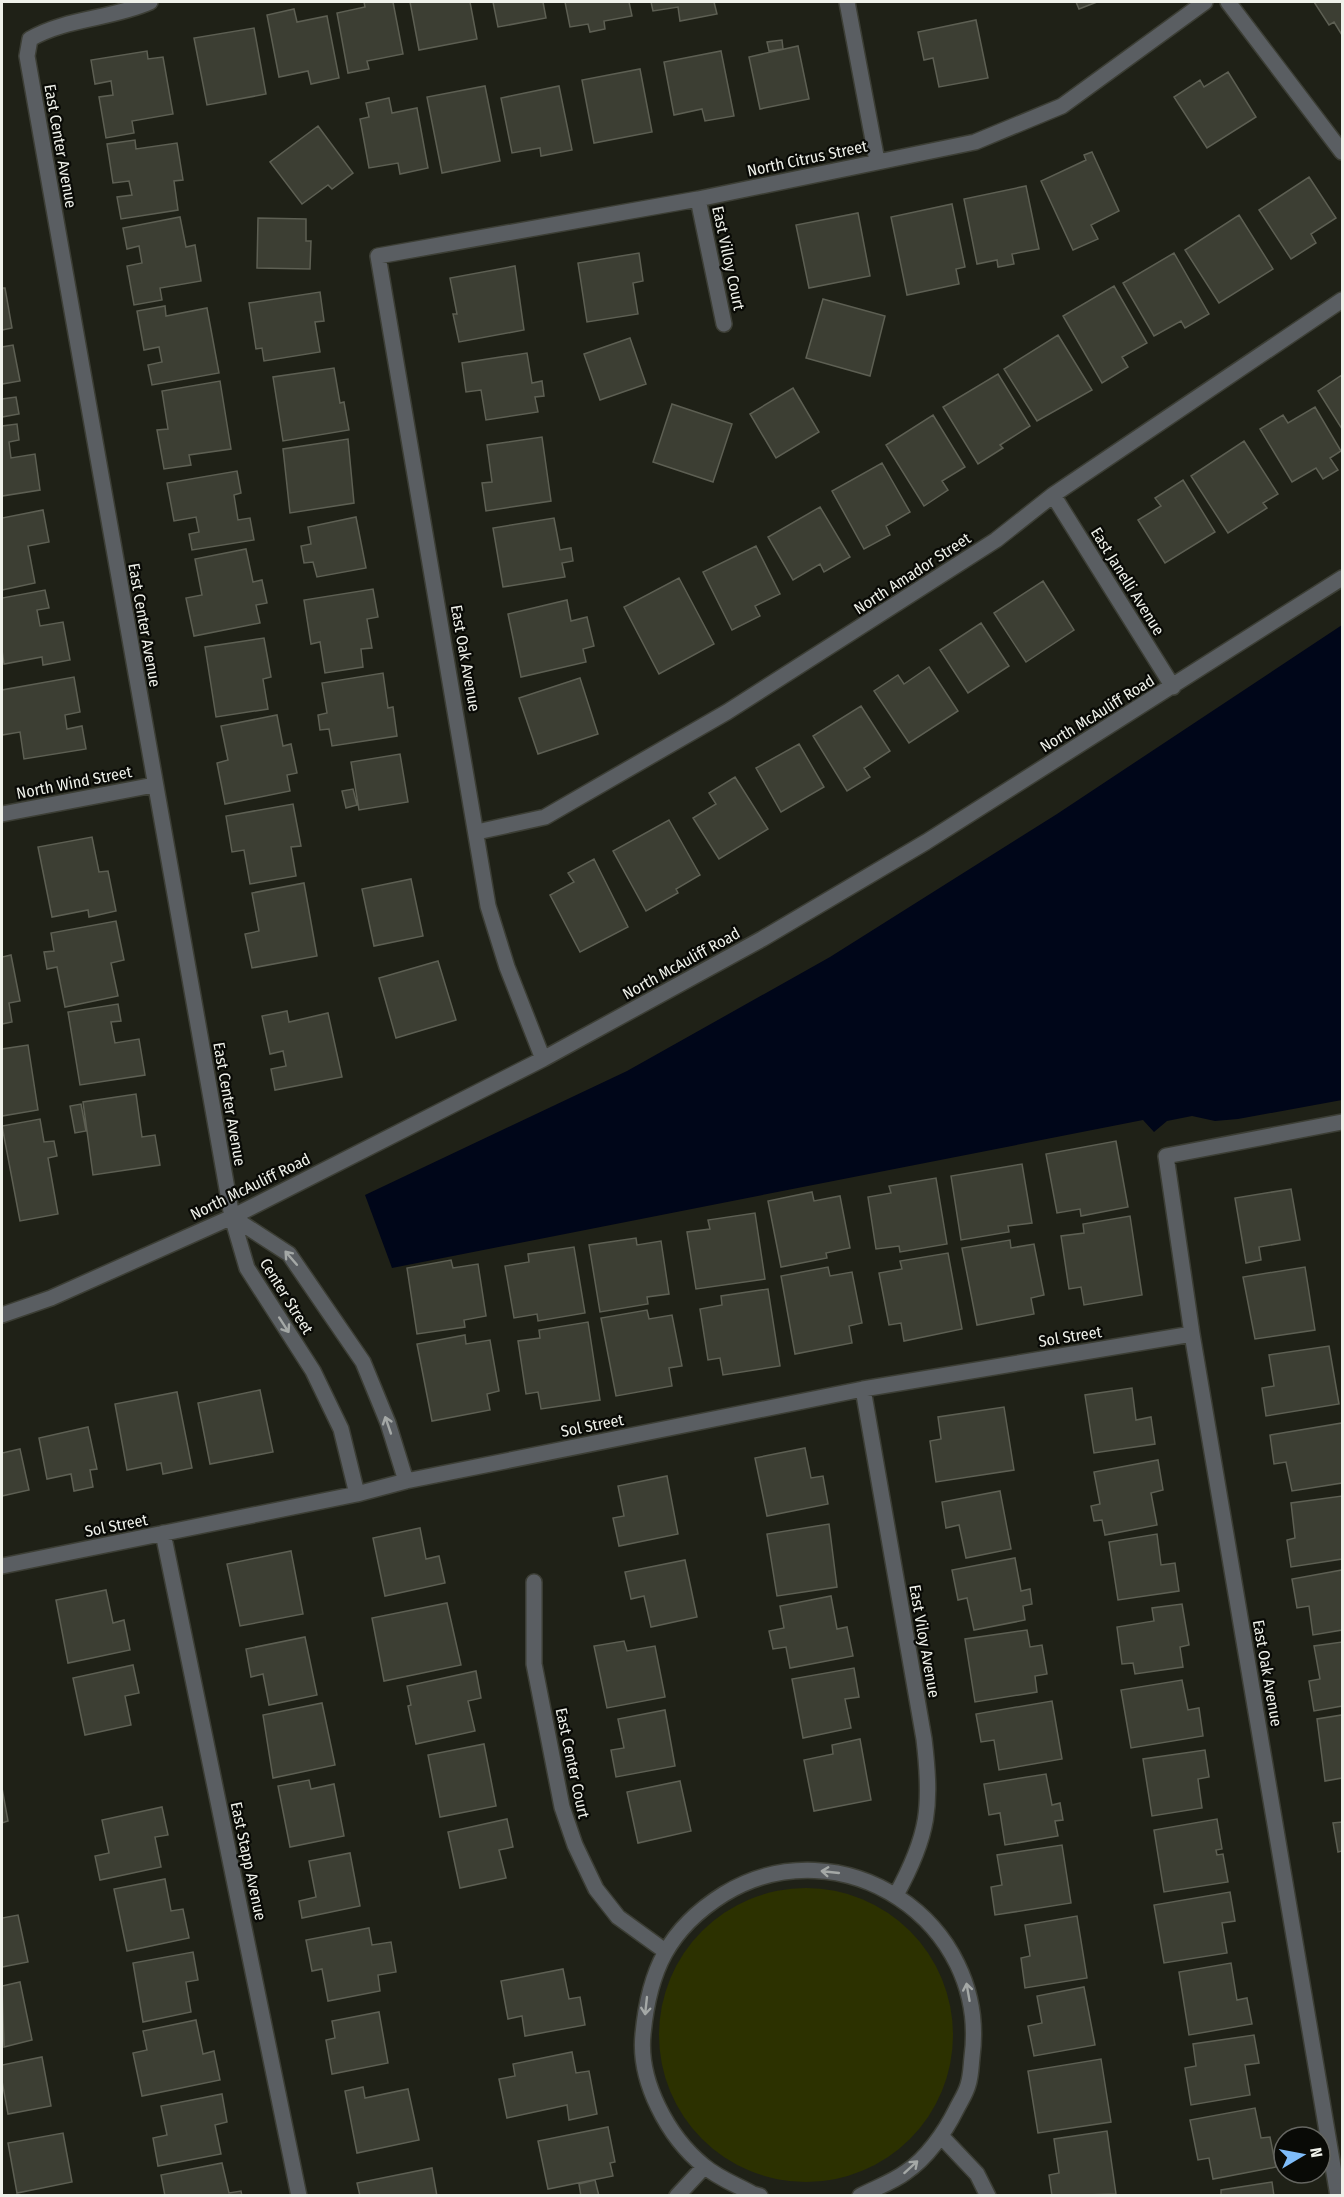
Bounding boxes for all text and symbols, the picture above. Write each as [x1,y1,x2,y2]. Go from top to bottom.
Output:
street label: East Center Avenue [40,83,81,210]
street label: North Citrus Street [745,136,870,181]
street label: East Villoy Court [708,204,749,313]
street label: East Janelli Avenue [1087,524,1168,639]
street label: North Amador Street [850,528,975,618]
street label: East Center Avenue [124,562,165,689]
street label: East Oak Avenue [447,603,484,713]
street label: North McAuliff Road [1037,671,1158,756]
street label: North Wind Street [15,762,134,803]
street label: North McAuliff Road [619,923,743,1004]
street label: East Center Avenue [209,1041,250,1168]
street label: North McAuliff Road [187,1149,313,1224]
one-way arrow [284,1251,298,1266]
street label: Center Street [256,1255,318,1338]
one-way arrow [278,1316,290,1333]
street label: Sol Street [1037,1322,1104,1351]
street label: Sol Street [559,1410,626,1441]
one-way arrow [382,1416,393,1435]
street label: Sol Street [83,1510,150,1541]
street label: East Viloy Avenue [905,1583,944,1699]
street label: East Oak Avenue [1249,1618,1286,1728]
street label: East Center Court [552,1706,594,1821]
street label: East Stapp Avenue [227,1800,270,1922]
one-way arrow [820,1867,840,1878]
one-way arrow [962,1983,973,2003]
one-way arrow [640,1996,651,2016]
north arrow [1272,2125,1332,2185]
text: N [1306,2146,1326,2159]
one-way arrow [903,2160,918,2174]

